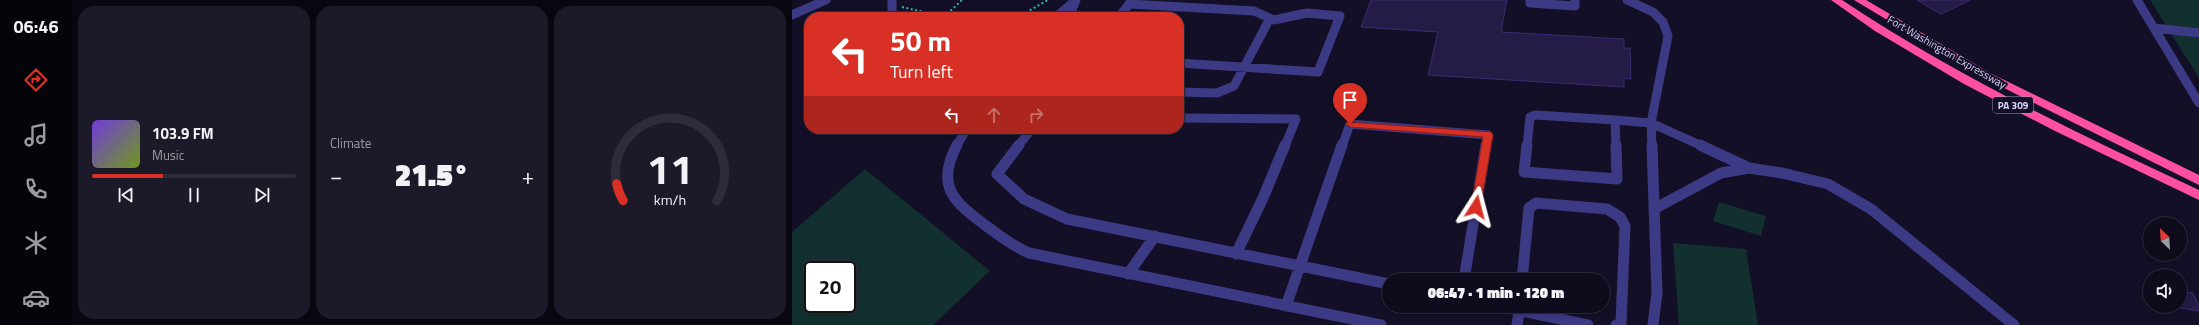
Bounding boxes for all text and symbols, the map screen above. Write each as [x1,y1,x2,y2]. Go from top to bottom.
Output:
street label: Fort Washington Expressway [1885,11,2010,93]
text: 06:46 [14,13,58,40]
text: 50 m [890,19,951,62]
icon: left [824,28,876,80]
text: Turn left [890,58,953,85]
icon: directions [22,66,50,94]
pin [1333,83,1367,124]
icon: arrive [1339,89,1361,111]
road number: PA 309 [1993,97,2033,113]
icon: left [941,104,963,126]
icon: ahead [983,104,1005,126]
icon: right [1025,104,1047,126]
icon: music [22,121,50,149]
text: 103.9 FM [152,122,214,145]
text: Climate [330,133,371,153]
text: 11 [647,136,693,199]
text: Music [152,145,184,165]
text: 21.5° [395,152,469,198]
text: − [330,159,342,193]
text: + [522,159,534,193]
icon: phone [22,175,50,203]
icon: previous [115,184,137,206]
icon: pause [183,184,205,206]
icon: next [251,184,273,206]
position arrow [1455,186,1497,228]
text: km/h [654,188,686,210]
north arrow [2143,217,2187,261]
map controls [2143,217,2187,313]
icon: climate [22,229,50,257]
speed limit sign: 20 [804,261,856,313]
button: sound [2143,269,2187,313]
text: 06:47 · 1 min · 120 m [1428,281,1564,304]
icon: car [22,284,50,312]

